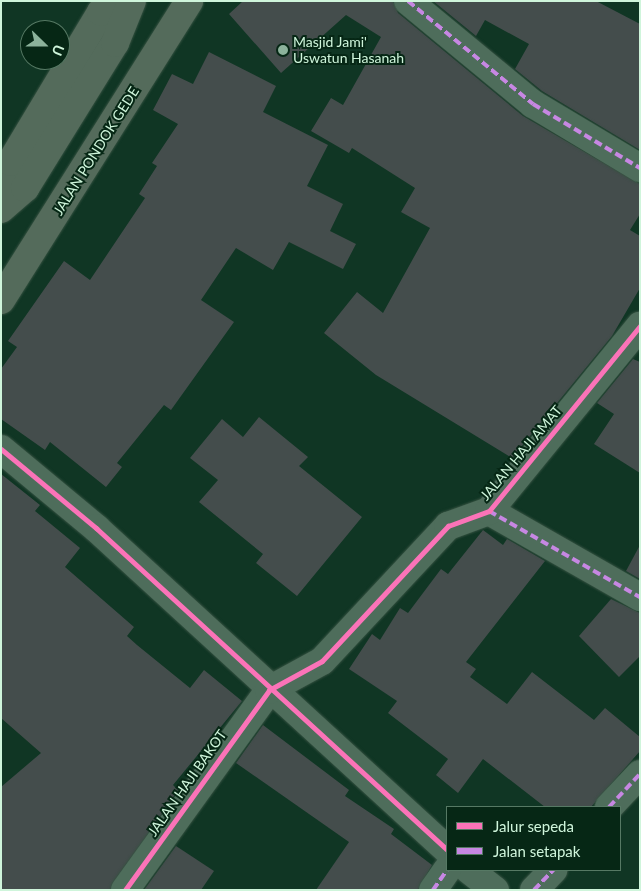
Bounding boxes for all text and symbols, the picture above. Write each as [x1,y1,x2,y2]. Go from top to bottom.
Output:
north arrow [20,20,70,70]
place label: Masjid Jami' Uswatun Hasanah [293,34,404,66]
text: U [49,42,68,58]
marker: Masjid Jami' Uswatun Hasanah [277,44,289,56]
street label: JALAN PONDOK GEDE [50,84,142,218]
street label: JALAN HAJI AMAT [476,402,566,504]
street label: JALAN HAJI BAKOT [144,727,230,839]
legend [446,806,621,871]
text: Jalur sepeda [493,817,574,835]
text: Jalan setapak [493,842,580,860]

